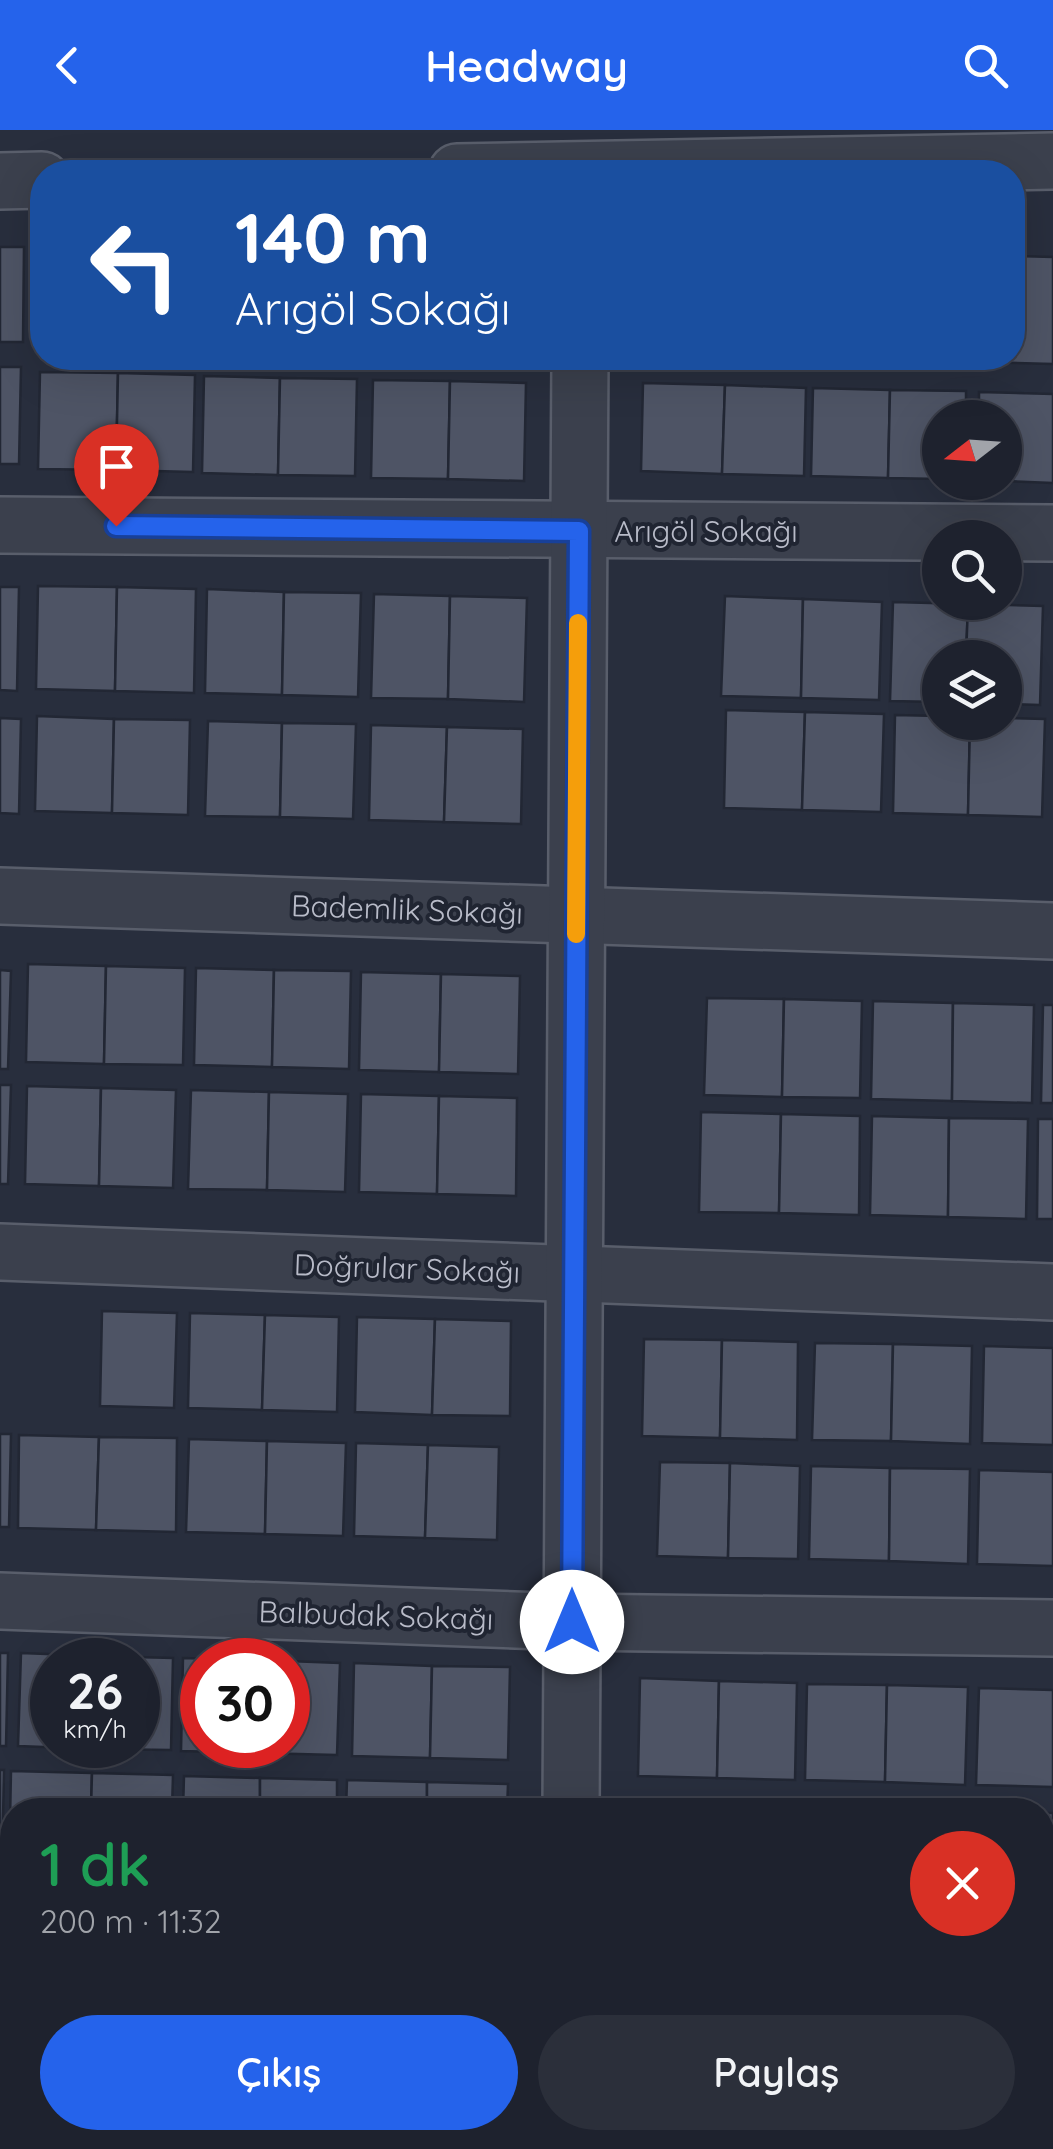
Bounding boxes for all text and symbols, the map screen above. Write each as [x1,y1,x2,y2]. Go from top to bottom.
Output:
text: Headway [425,37,628,93]
icon: back [40,38,95,93]
icon: search [958,38,1013,93]
text: 140 m [235,193,431,281]
icon: left [70,200,200,330]
text: Arıgöl Sokağı [235,280,510,336]
north arrow [922,400,1022,500]
map controls [922,400,1022,740]
pin [74,424,159,527]
icon: arrive [89,439,144,494]
street label: Arıgöl Sokağı [614,512,798,550]
button: search [922,520,1022,620]
button: layers [922,640,1022,740]
street label: Bademlik Sokağı [290,886,524,932]
street label: Doğrular Sokağı [293,1245,521,1291]
position arrow [520,1570,624,1674]
street label: Balbudak Sokağı [258,1592,494,1638]
speed limit sign: 30 [180,1638,310,1768]
text: 26 [67,1659,123,1722]
text: km/h [63,1713,127,1744]
text: 1 dk [40,1826,150,1901]
button: close [910,1831,1015,1936]
text: 200 m · 11:32 [40,1901,222,1941]
button: Çıkış [40,2015,518,2130]
button: Paylaş [538,2015,1015,2130]

